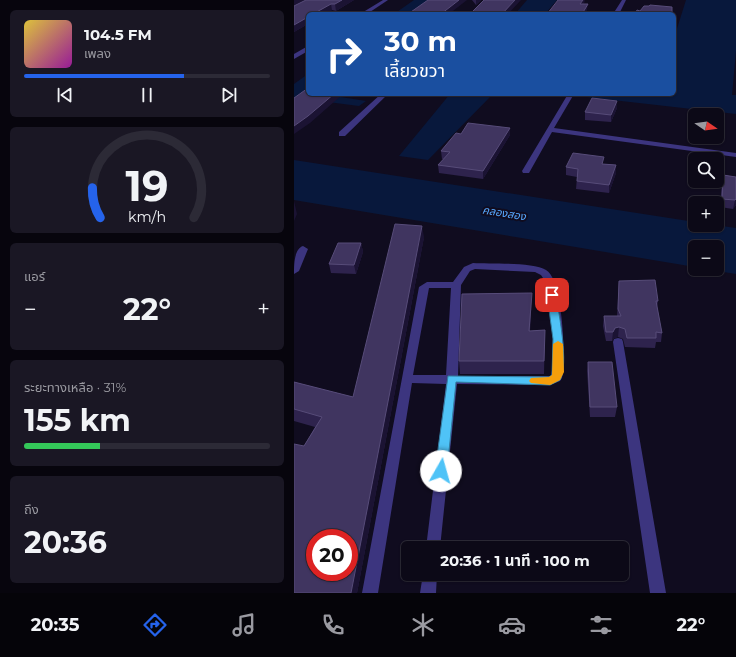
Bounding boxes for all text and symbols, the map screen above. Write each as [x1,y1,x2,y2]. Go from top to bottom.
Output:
text: 30 m [384,24,457,58]
text: 104.5 FM [84,25,152,44]
icon: right [318,28,370,80]
text: เพลง [84,45,111,61]
text: เลี้ยวขวา [384,60,445,82]
icon: previous [54,84,76,106]
icon: pause [136,84,158,106]
icon: next [218,84,240,106]
north arrow [688,108,724,144]
map controls [688,108,724,276]
button: search [688,152,724,188]
text: 19 [126,161,168,211]
button: + [688,196,724,232]
water label: คลองสอง [481,203,528,224]
text: km/h [128,207,166,225]
button: − [688,240,724,276]
text: แอร์ [24,268,45,284]
pin [535,278,569,312]
icon: arrive [541,284,563,306]
text: 22° [123,291,171,328]
text: − [24,296,37,323]
text: + [257,296,270,323]
text: ระยะทางเหลือ · 31% [24,379,126,395]
text: 155 km [24,402,131,439]
position arrow [420,450,462,492]
text: ถึง [24,501,39,517]
text: 20:36 [24,524,107,561]
speed limit sign: 20 [306,529,358,581]
text: 20:36 · 1 นาที · 100 m [440,551,590,570]
icon: directions [141,611,169,639]
icon: music [230,611,258,639]
icon: phone [319,611,347,639]
icon: climate [409,611,437,639]
icon: car [498,611,526,639]
icon: filters [587,611,615,639]
text: 20:35 [31,614,79,636]
text: 22° [676,614,705,636]

